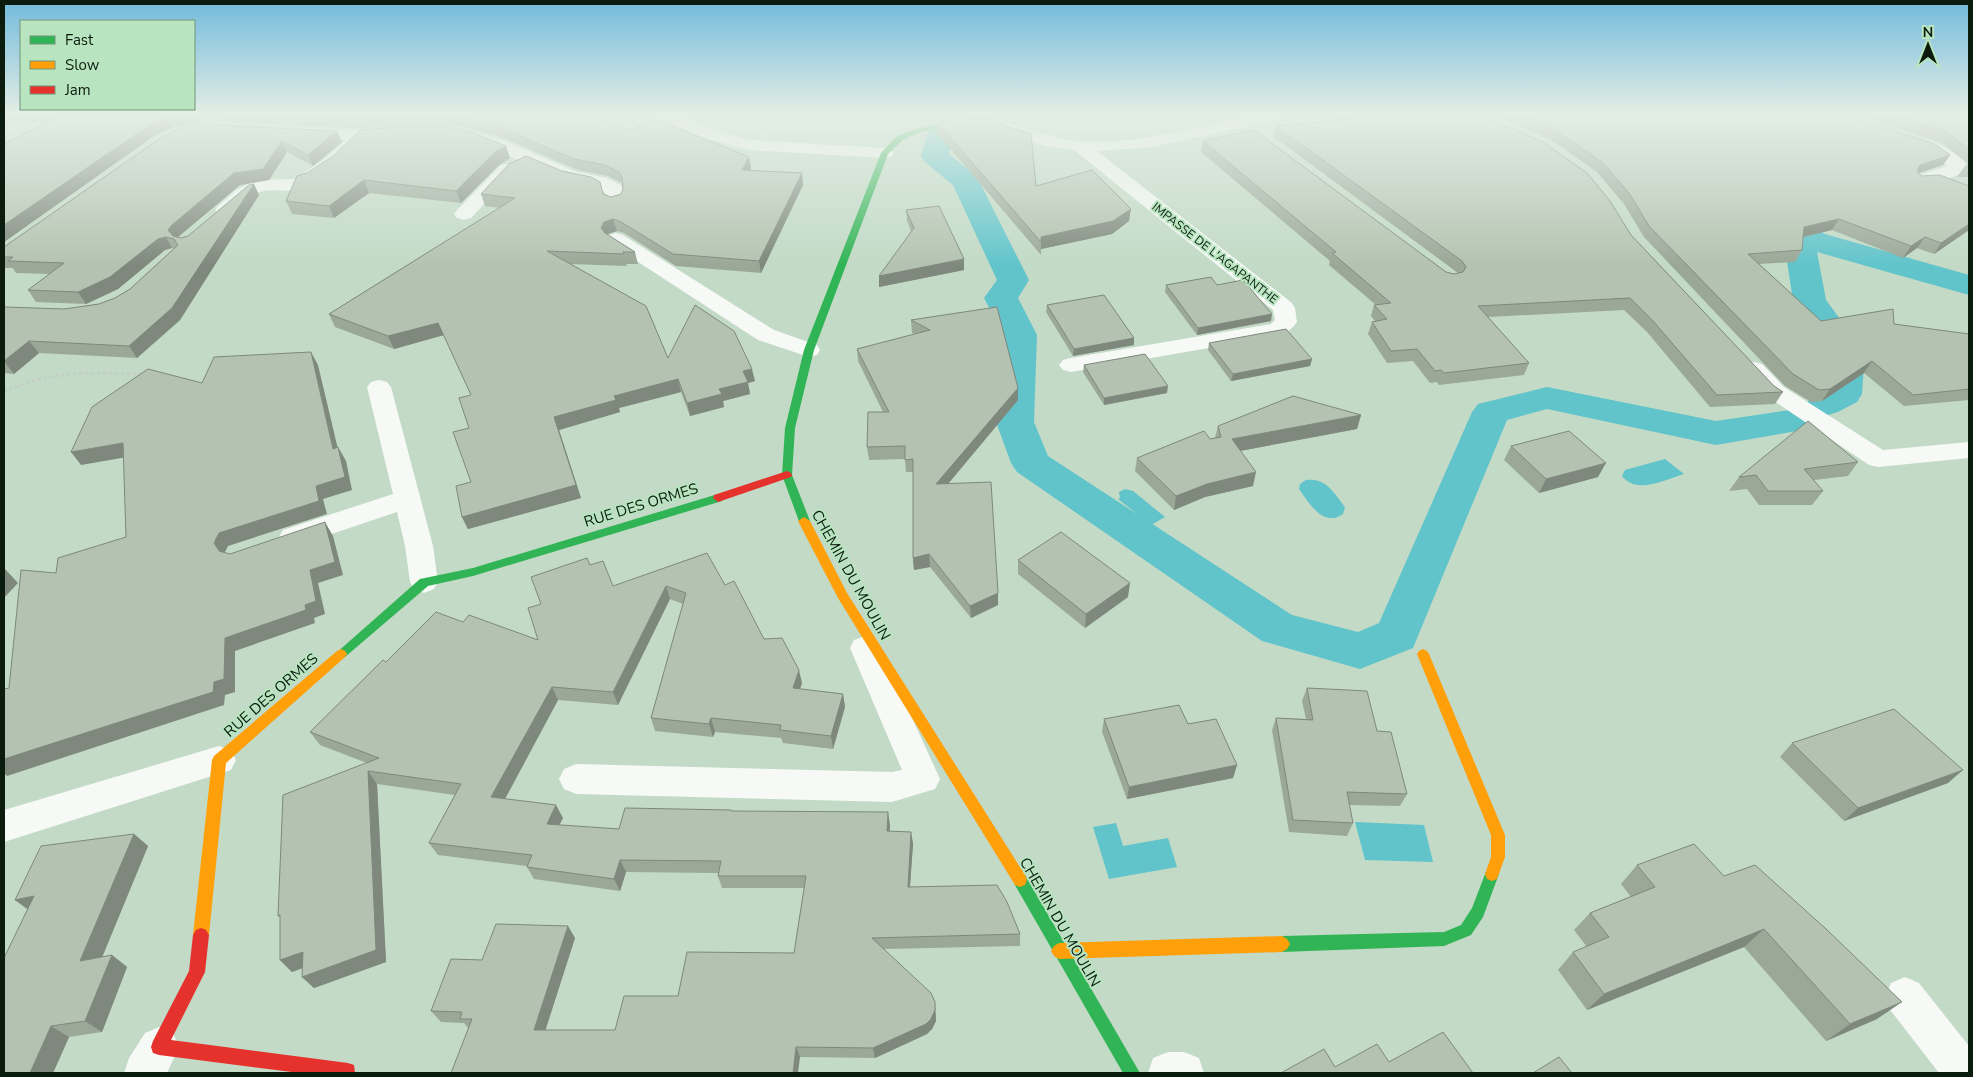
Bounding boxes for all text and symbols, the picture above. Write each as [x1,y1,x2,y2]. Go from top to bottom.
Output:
legend [20,20,195,110]
north arrow [1903,20,1953,70]
text: N [1923,23,1933,42]
text: Fast [65,30,94,50]
text: Slow [65,55,100,75]
text: Jam [64,80,91,100]
street label: IMPASSE DE L'AGAPANTHE [1149,199,1281,307]
street label: RUE DES ORMES [581,478,701,532]
street label: CHEMIN DU MOULIN [807,506,895,644]
street label: RUE DES ORMES [220,649,322,741]
street label: CHEMIN DU MOULIN [1015,854,1105,990]

